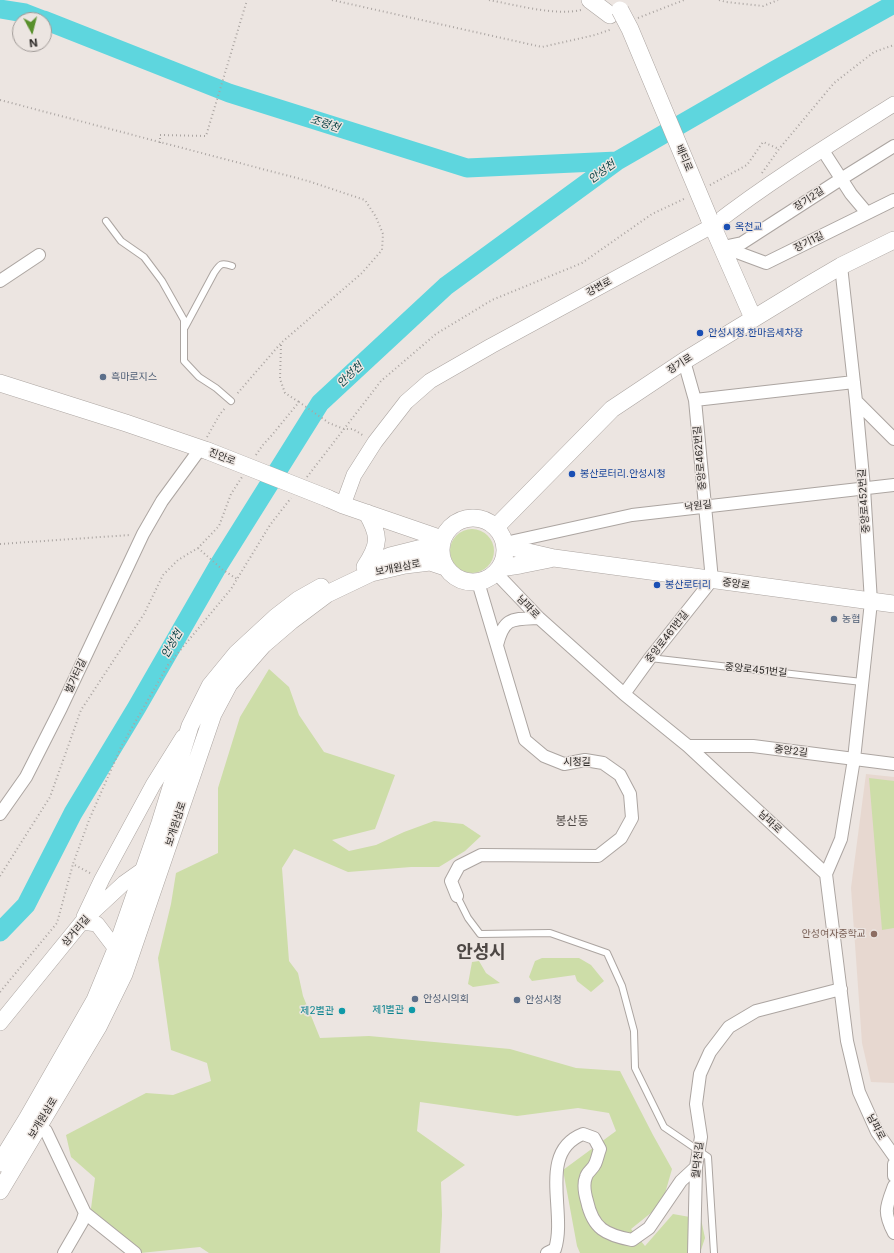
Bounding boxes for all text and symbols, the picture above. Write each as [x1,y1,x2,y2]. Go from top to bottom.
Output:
north arrow [12,12,52,52]
text: N [28,35,38,50]
water label: 조령천 [309,113,341,135]
street label: 배티로 [673,143,695,173]
water label: 안성천 [586,158,618,186]
street label: 장기2길 [792,185,826,213]
place label: 옥천교 [735,221,763,233]
marker: 옥천교 [722,222,732,232]
street label: 장기1길 [792,230,826,254]
street label: 강변로 [584,275,614,299]
place label: 안성시청.한마음세차장 [708,327,803,339]
marker: 안성시청.한마음세차장 [695,328,705,338]
street label: 장기로 [665,351,695,377]
water label: 안성천 [334,360,366,390]
place label: 흑마로지스 [111,371,157,383]
marker: 흑마로지스 [98,372,108,382]
street label: 중앙로462번길 [691,425,709,491]
street label: 진안로 [207,446,237,468]
place label: 봉산로터리.안성시청 [580,468,666,480]
street label: 중앙로452번길 [856,468,872,534]
marker: 봉산로터리.안성시청 [567,469,577,479]
street label: 낙원길 [684,498,712,514]
street label: 보개원삼로 [374,558,422,578]
street label: 중앙로 [721,576,751,592]
place label: 봉산로터리 [665,579,711,591]
marker: 봉산로터리 [652,580,662,590]
street label: 남파로 [514,593,542,621]
street label: 중앙로461번길 [643,609,691,665]
place label: 농협 [842,613,860,625]
marker: 농협 [829,614,839,624]
water label: 안성천 [159,628,185,660]
street label: 벌가터길 [63,657,89,695]
street label: 중앙로451번길 [724,661,788,679]
street label: 중앙2길 [774,743,808,759]
street label: 시청길 [563,756,591,768]
street label: 보개원삼로 [163,800,189,848]
street label: 남파로 [756,808,784,836]
district label: 봉산동 [555,814,589,828]
street label: 삼거리길 [59,913,93,949]
place label: 안성여자중학교 [802,928,866,940]
marker: 안성여자중학교 [869,929,879,939]
district label: 안성시 [456,942,506,964]
place label: 안성시의회 [423,993,469,1005]
marker: 안성시의회 [410,994,420,1004]
place label: 안성시청 [525,994,562,1006]
marker: 안성시청 [512,995,522,1005]
place label: 제1별관 [372,1004,404,1016]
place label: 제2별관 [300,1005,334,1017]
marker: 제1별관 [407,1005,417,1015]
marker: 제2별관 [337,1006,347,1016]
street label: 보개원삼로 [26,1095,60,1141]
street label: 남파로 [864,1112,888,1142]
street label: 월덕천길 [690,1141,706,1179]

